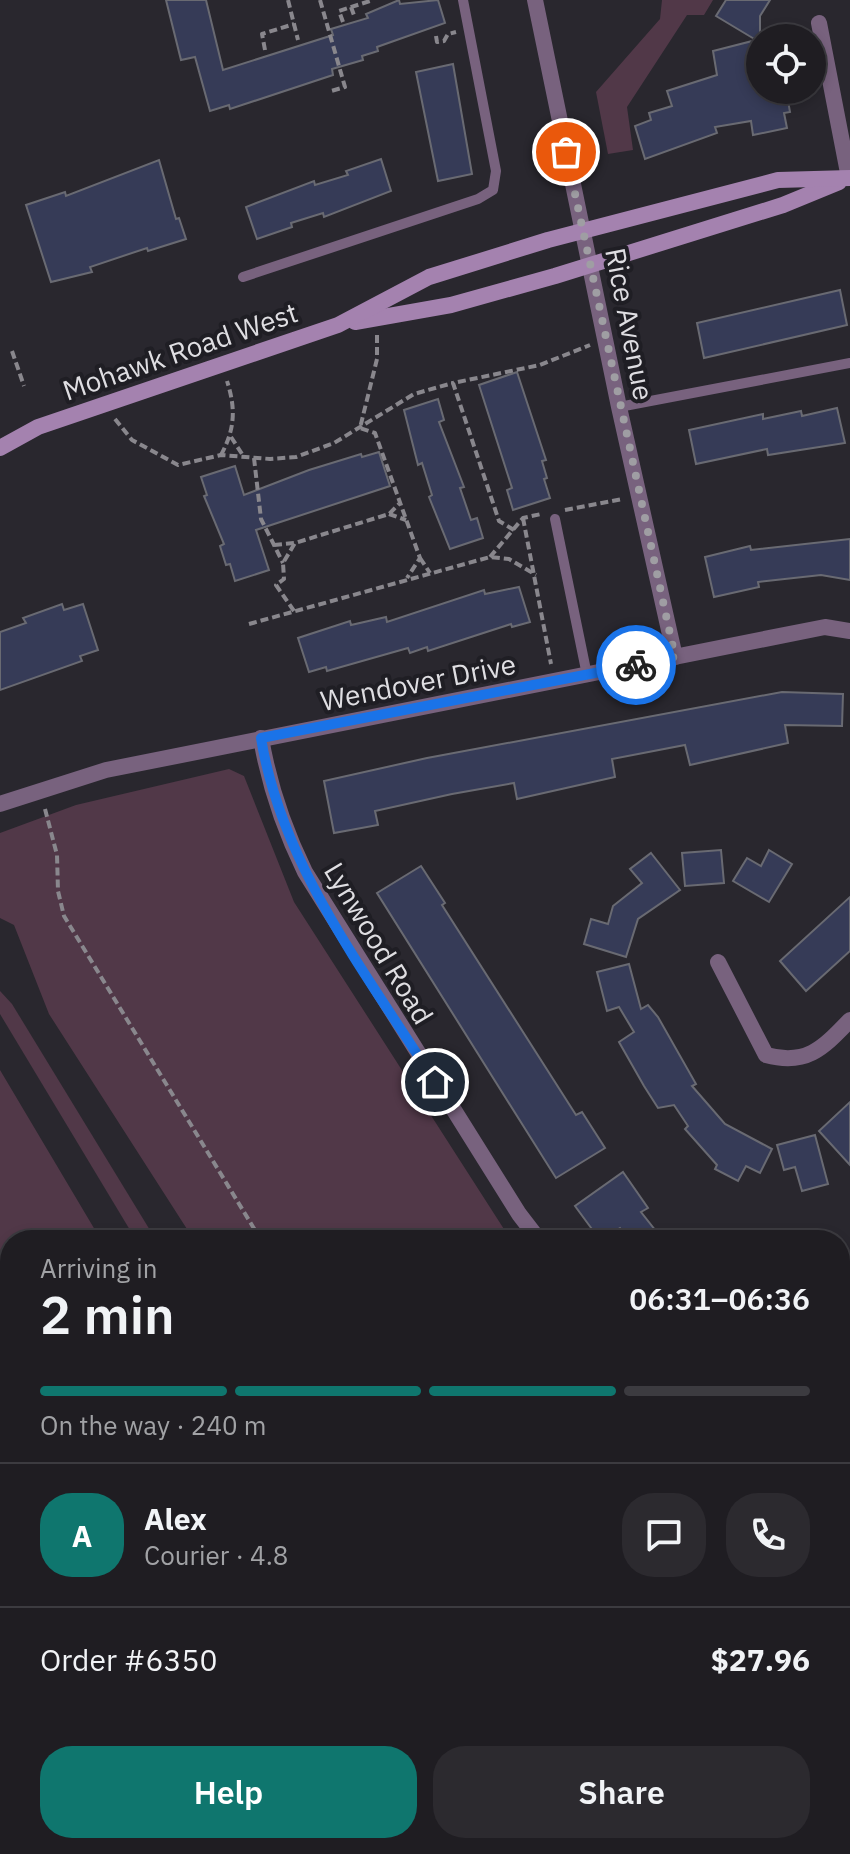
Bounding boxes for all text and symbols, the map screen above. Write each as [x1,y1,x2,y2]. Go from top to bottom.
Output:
map controls [746,24,826,104]
button: locate [746,24,826,104]
pin [532,118,600,186]
icon: bag [544,130,588,174]
street label: Rice Avenue [597,245,663,403]
street label: Mohawk Road West [58,293,302,409]
courier [596,625,676,705]
icon: bike [614,643,658,687]
street label: Wendover Drive [317,645,519,719]
street label: Lynwood Road [316,855,442,1031]
pin [401,1048,469,1116]
icon: home [413,1060,457,1104]
text: Arriving in [40,1251,157,1285]
text: 06:31–06:36 [629,1279,810,1318]
text: 2 min [40,1281,175,1348]
text: On the way · 240 m [40,1408,266,1442]
button: chat [622,1493,706,1577]
button: phone [726,1493,810,1577]
text: Alex [144,1499,207,1538]
text: A [72,1516,92,1555]
text: Courier · 4.8 [144,1538,288,1572]
text: Order #6350 [40,1640,217,1679]
text: $27.96 [711,1640,810,1679]
button: Help [40,1746,417,1838]
button: Share [433,1746,810,1838]

